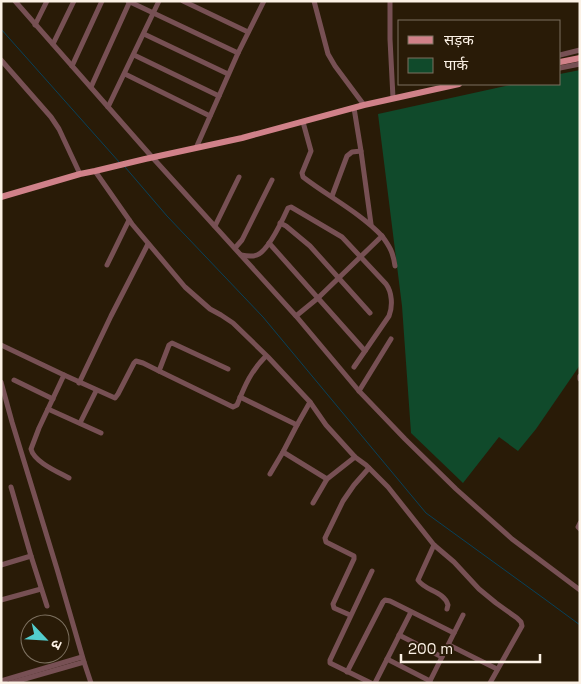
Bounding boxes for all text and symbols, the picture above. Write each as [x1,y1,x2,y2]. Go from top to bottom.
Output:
legend [398,20,561,85]
text: सड़क [444,30,474,49]
text: पार्क [444,55,468,74]
north arrow [20,614,70,664]
scale bar [401,632,540,664]
text: उ [47,637,67,653]
text: 200 m [408,639,453,658]

